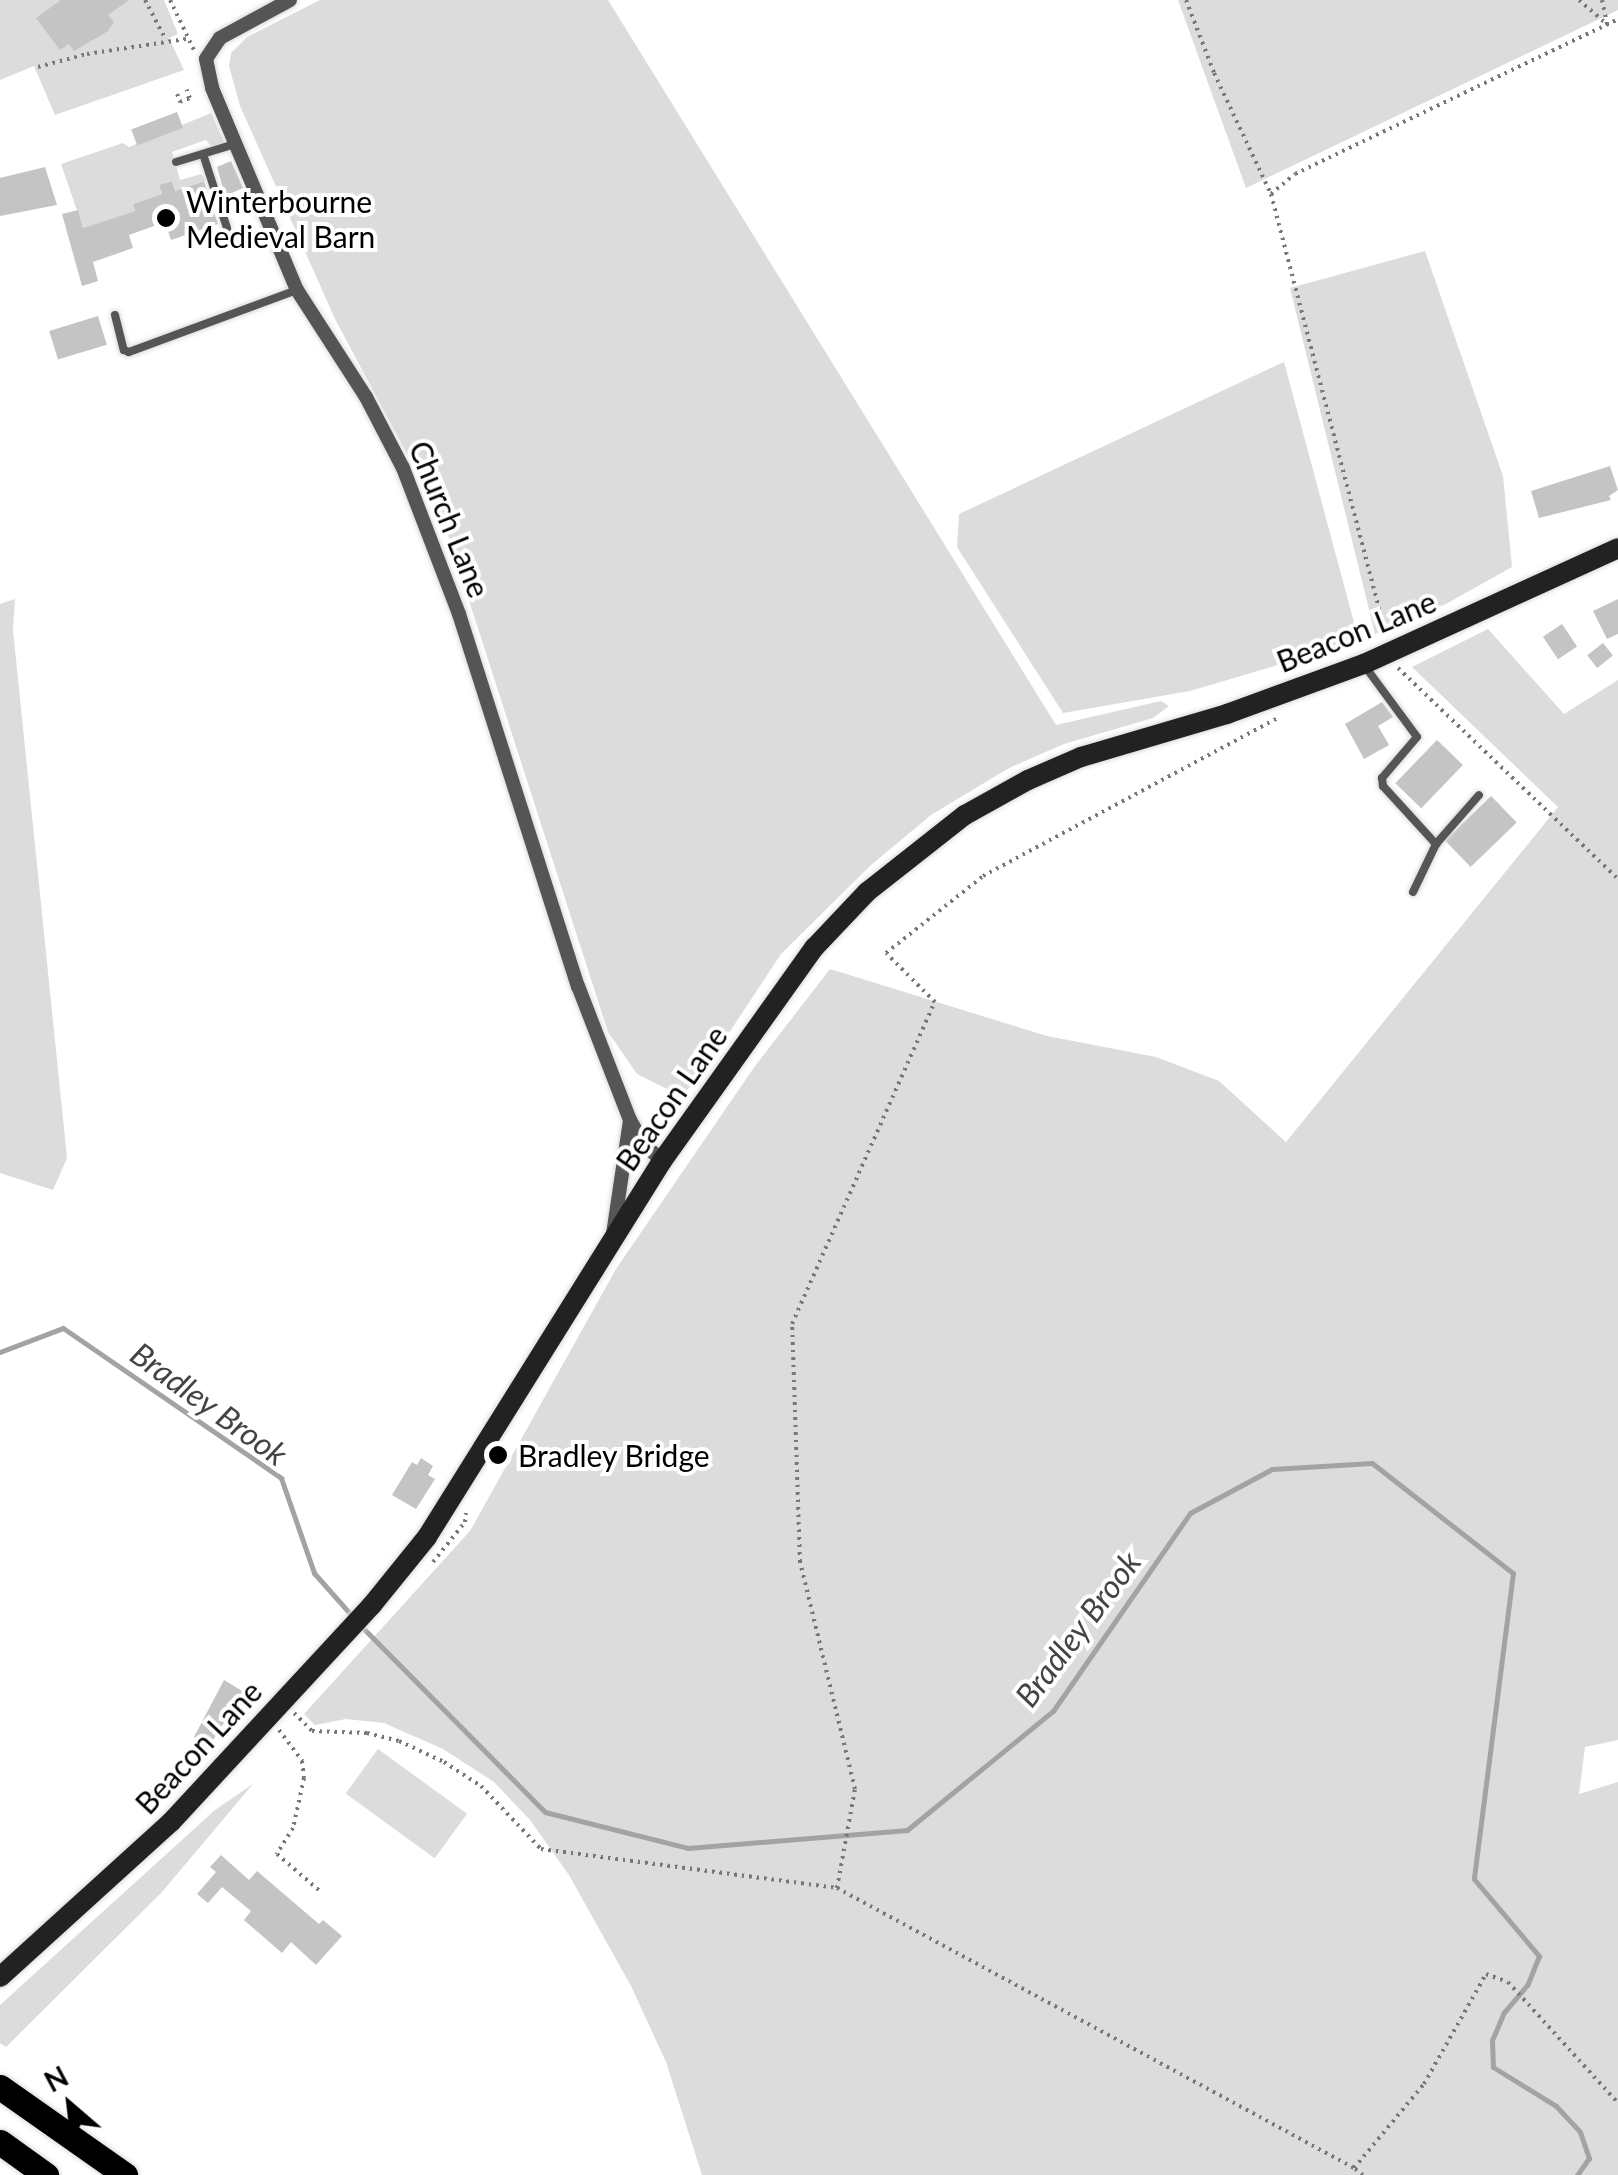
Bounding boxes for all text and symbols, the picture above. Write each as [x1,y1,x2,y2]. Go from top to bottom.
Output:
place label: Winterbourne Medieval Barn [186,183,375,254]
marker: Winterbourne Medieval Barn [155,207,177,229]
street label: Church Lane [402,436,498,602]
street label: Beacon Lane [1271,583,1441,679]
street label: Beacon Lane [608,1019,734,1177]
water label: Bradley Brook [123,1334,295,1474]
place label: Bradley Bridge [518,1437,710,1473]
marker: Bradley Bridge [487,1444,509,1466]
water label: Bradley Brook [1007,1544,1149,1714]
street label: Beacon Lane [127,1673,269,1821]
north arrow [20,2055,120,2155]
text: N [38,2058,73,2099]

